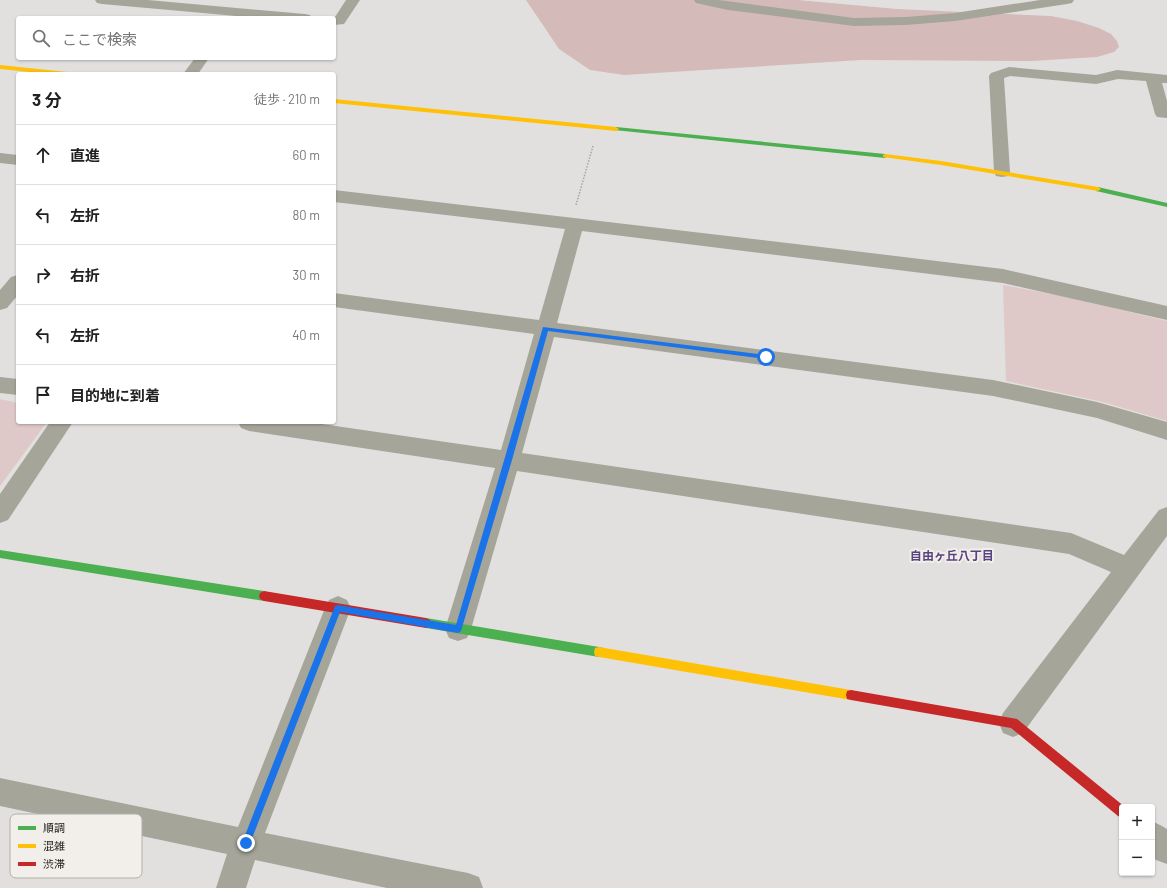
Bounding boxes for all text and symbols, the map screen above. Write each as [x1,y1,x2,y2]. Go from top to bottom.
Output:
search box [16,16,336,60]
icon: search [30,27,52,49]
text: ここで検索 [62,30,137,48]
text: 3 分 [32,89,62,109]
text: 徒歩 · 210 m [254,91,320,107]
icon: ahead [32,144,54,166]
text: 直進 [70,146,100,164]
text: 60 m [293,147,320,163]
icon: left [32,204,54,226]
text: 左折 [70,206,100,224]
text: 80 m [293,207,320,223]
icon: right [32,264,54,286]
text: 右折 [70,266,100,284]
text: 30 m [293,267,320,283]
icon: left [32,324,54,346]
text: 左折 [70,326,100,344]
text: 40 m [292,327,320,343]
route start [757,348,775,366]
icon: arrive [32,384,54,406]
text: 目的地に到着 [70,386,160,404]
district label: 自由ヶ丘八丁目 [910,548,994,562]
map controls [1119,804,1155,876]
button: + [1119,804,1155,840]
legend [10,814,142,878]
text: 順調 [43,821,65,834]
route end [237,834,255,852]
text: 混雑 [43,839,65,852]
button: − [1119,840,1155,876]
text: 渋滞 [43,857,65,870]

